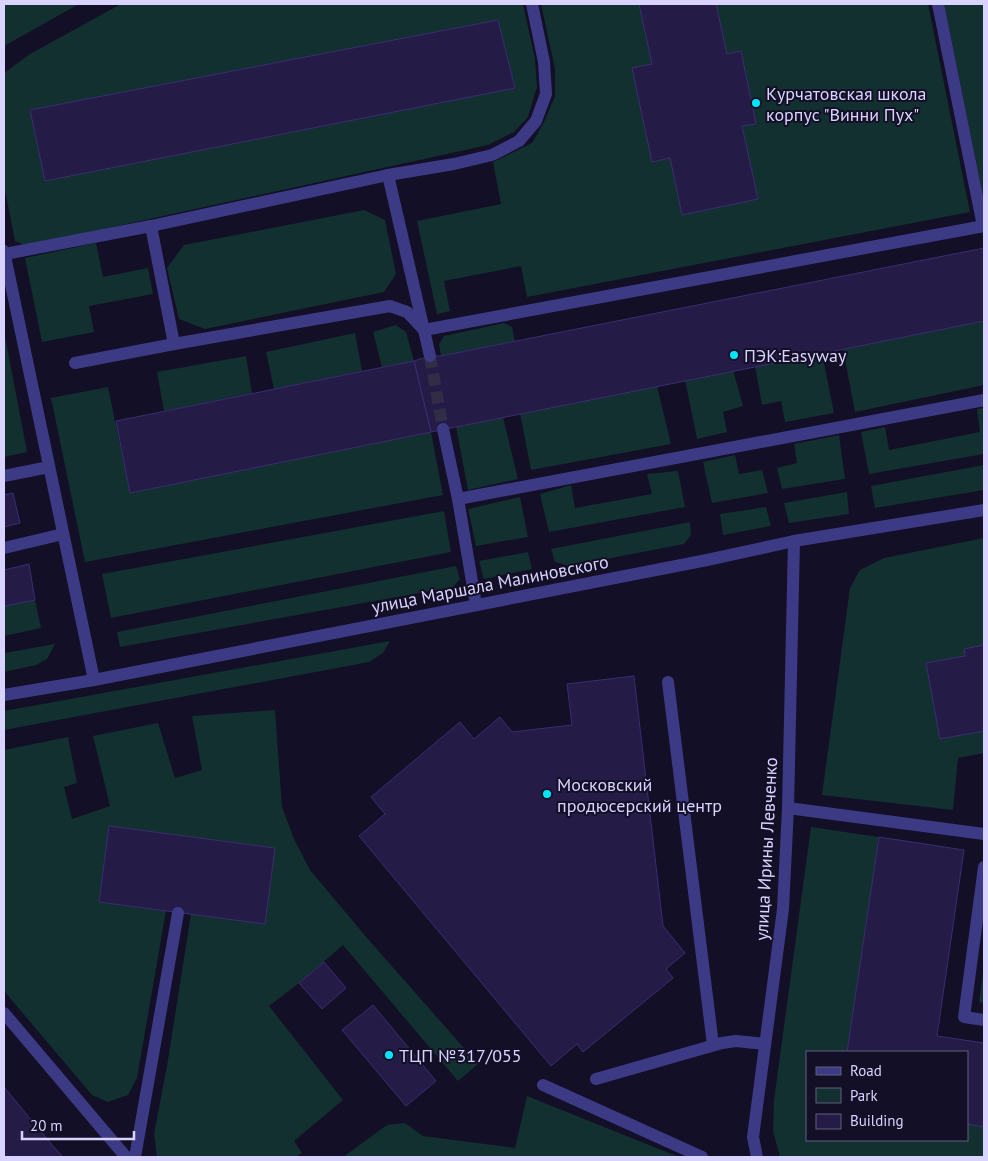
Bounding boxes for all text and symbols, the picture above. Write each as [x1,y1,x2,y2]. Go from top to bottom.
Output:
place label: Курчатовская школа корпус "Винни Пух" [766,82,927,126]
marker: Курчатовская школа корпус "Винни Пух" [750,97,762,109]
place label: ПЭК:Easyway [744,344,847,367]
marker: ПЭК:Easyway [728,349,740,361]
street label: улица Маршала Малиновского [369,550,611,618]
street label: улица Ирины Левченко [750,757,782,941]
place label: Московский продюсерский центр [557,773,722,817]
marker: Московский продюсерский центр [541,788,553,800]
place label: ТЦП №317/055 [399,1044,522,1067]
marker: ТЦП №317/055 [383,1049,395,1061]
legend [806,1051,968,1141]
text: Road [850,1061,882,1080]
text: Park [850,1086,878,1105]
scale bar [22,1108,135,1140]
text: Building [850,1111,904,1130]
text: 20 m [30,1116,63,1135]

